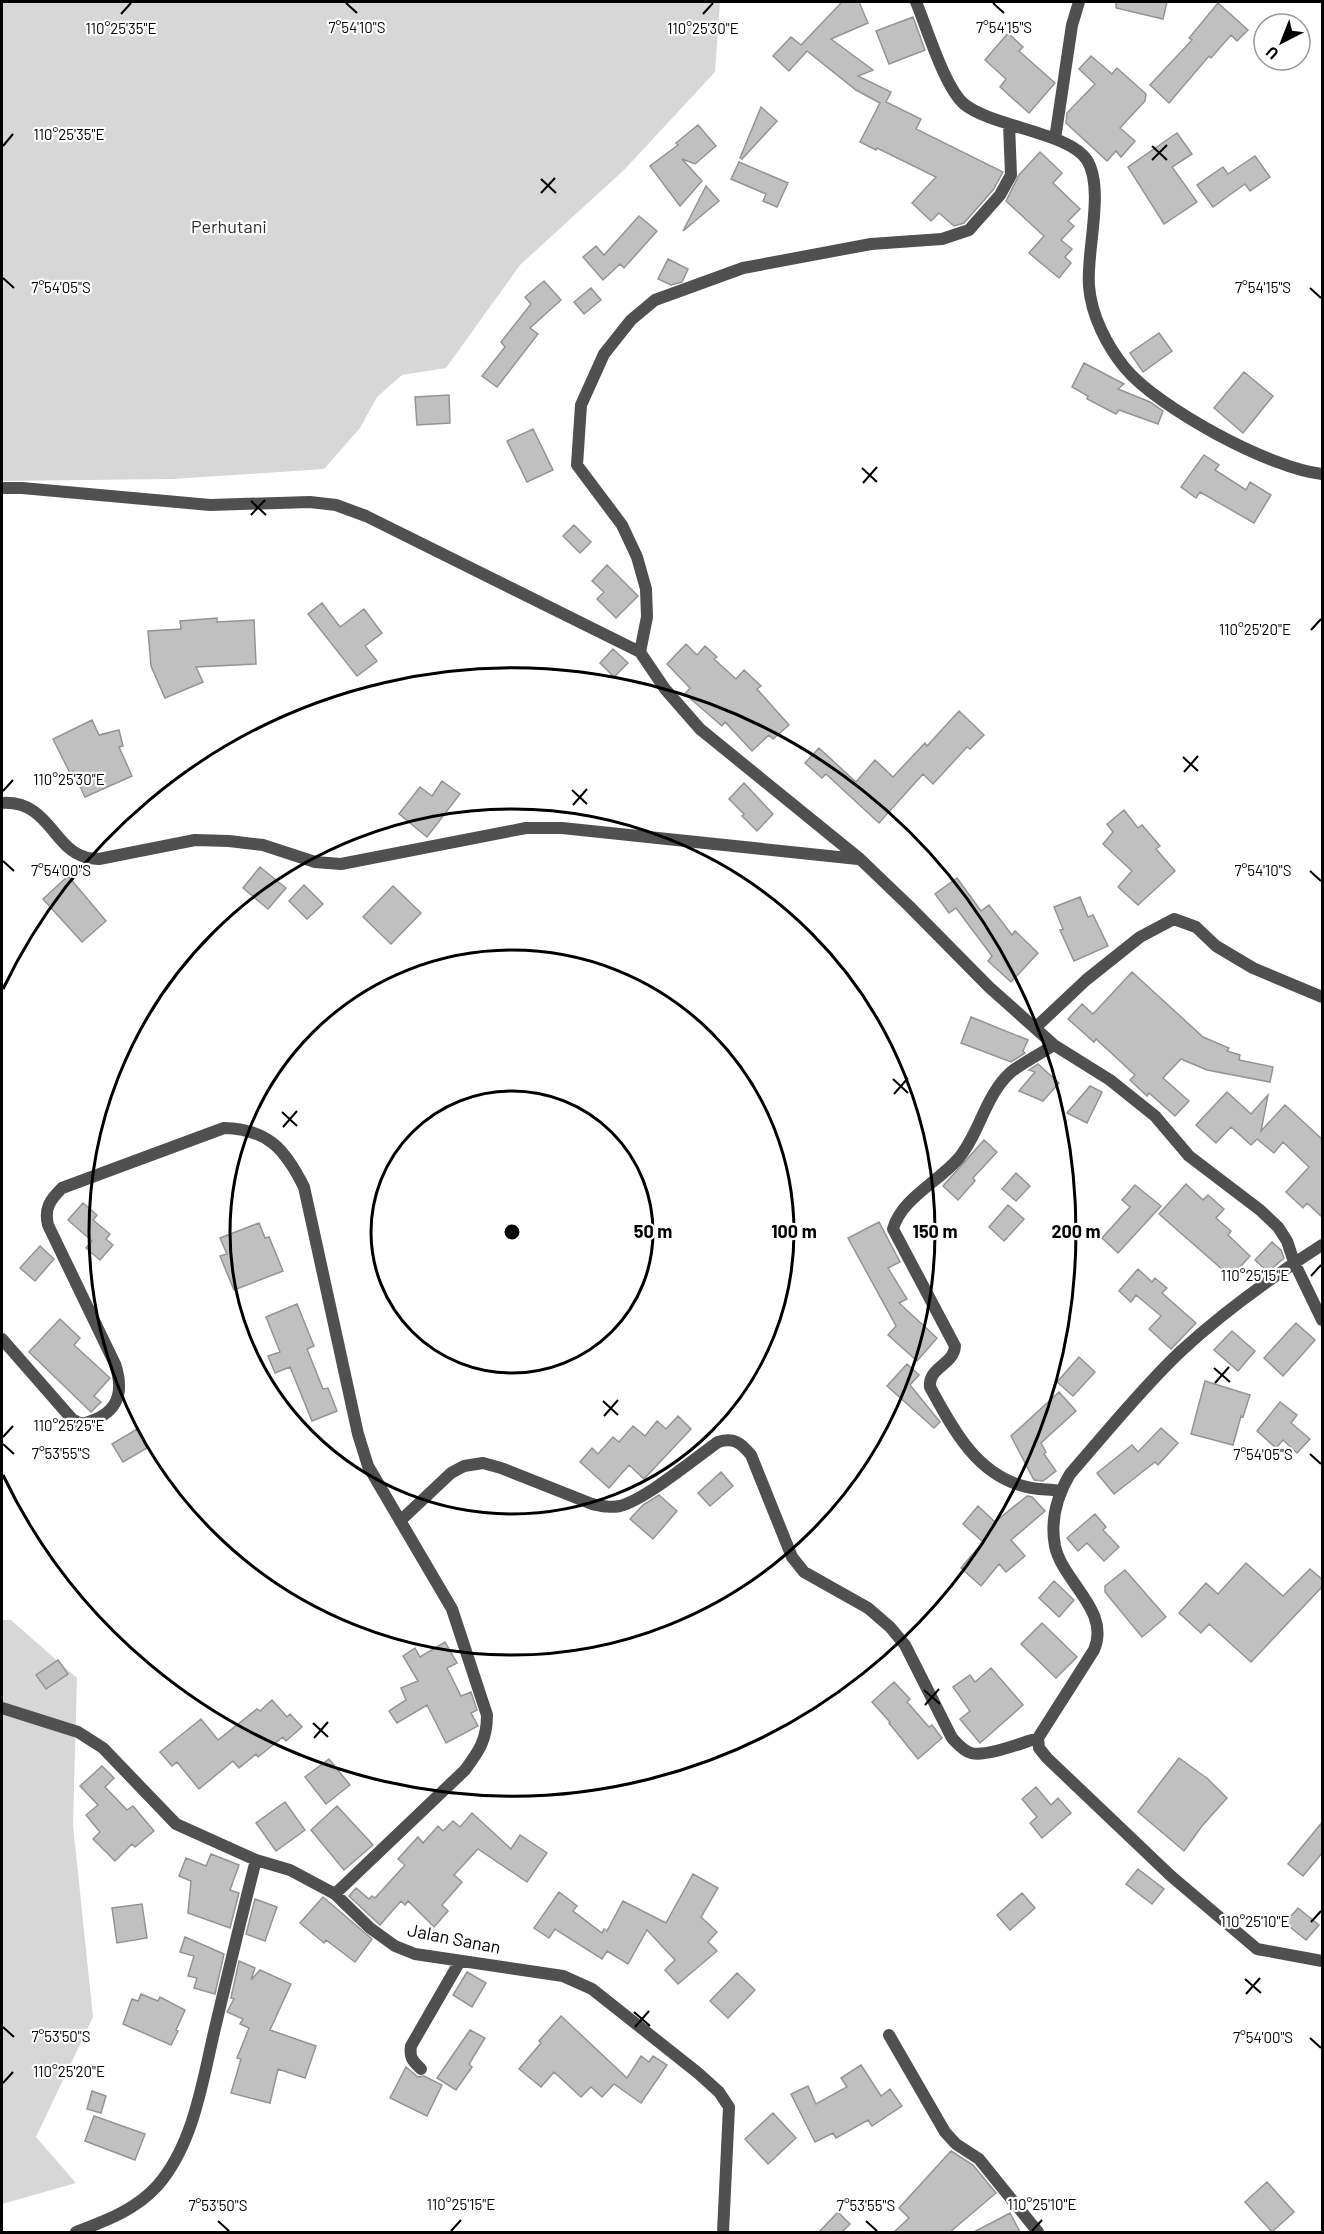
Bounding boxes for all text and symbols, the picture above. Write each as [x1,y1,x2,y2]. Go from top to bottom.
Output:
north arrow [1252,12,1312,72]
text: 7°54'10"S [329,18,385,36]
text: 7°54'15"S [976,18,1032,36]
text: 110°25'35"E [86,19,156,37]
text: 110°25'30"E [667,19,739,37]
text: U [1262,43,1282,64]
text: 110°25'35"E [34,125,104,143]
park label: Perhutani [191,215,267,237]
text: 7°54'05"S [31,278,91,296]
text: 7°54'15"S [1235,278,1291,296]
text: 110°25'20"E [1219,620,1291,638]
text: 110°25'30"E [33,770,105,788]
text: 7°54'00"S [31,861,91,879]
text: 7°54'10"S [1235,861,1291,879]
text: 50 m [634,1220,672,1242]
text: 100 m [771,1220,817,1242]
text: 150 m [913,1220,957,1242]
text: 200 m [1051,1220,1101,1242]
centre of rings [502,1222,522,1242]
text: 110°25'15"E [1221,1266,1289,1284]
text: 110°25'25"E [33,1416,105,1434]
text: 7°53'55"S [32,1444,90,1462]
text: 7°54'05"S [1233,1445,1293,1463]
text: 110°25'10"E [1220,1912,1290,1930]
street label: Jalan Sanan [406,1918,503,1958]
text: 7°53'50"S [31,2027,91,2045]
text: 7°54'00"S [1233,2028,1293,2046]
text: 110°25'20"E [33,2062,105,2080]
text: 110°25'15"E [427,2195,495,2213]
text: 110°25'10"E [1007,2195,1077,2213]
text: 7°53'50"S [188,2196,248,2214]
text: 7°53'55"S [837,2196,895,2214]

